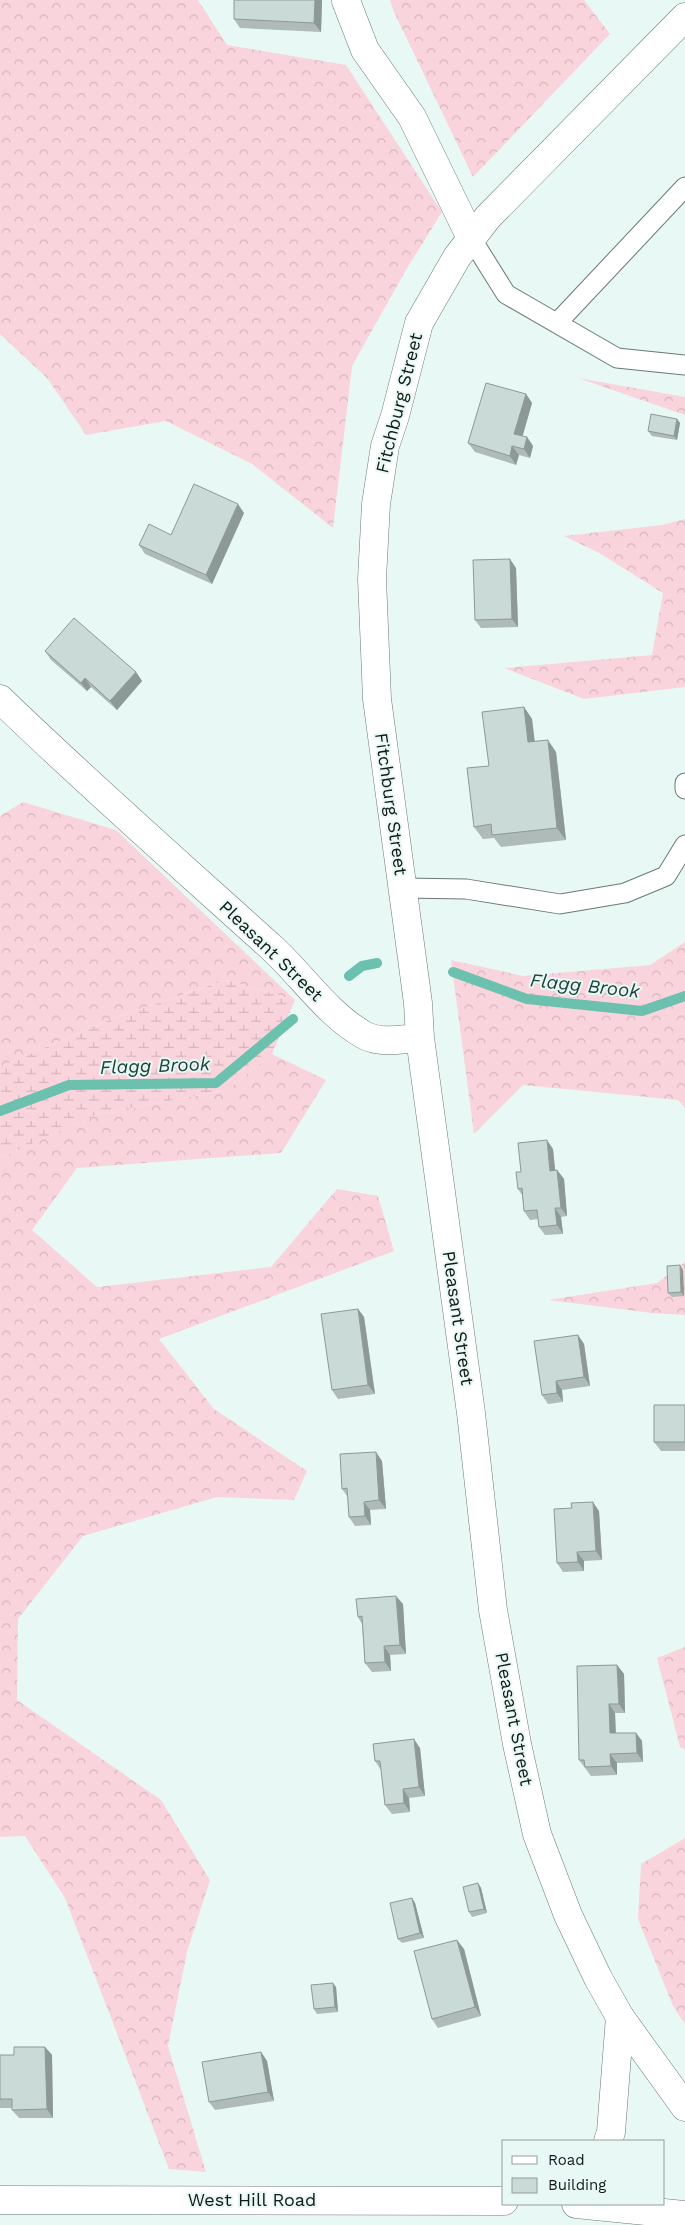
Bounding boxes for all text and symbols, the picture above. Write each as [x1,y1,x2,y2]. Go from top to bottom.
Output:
street label: Fitchburg Street [371,330,426,475]
street label: Fitchburg Street [371,731,412,877]
street label: Pleasant Street [215,896,328,1006]
water label: Flagg Brook [529,968,642,1003]
water label: Flagg Brook [99,1052,211,1079]
street label: Pleasant Street [439,1249,478,1387]
street label: Pleasant Street [491,1650,538,1788]
legend [502,2140,665,2205]
text: Road [548,2151,585,2169]
text: Building [548,2176,606,2194]
street label: West Hill Road [188,2189,316,2210]

